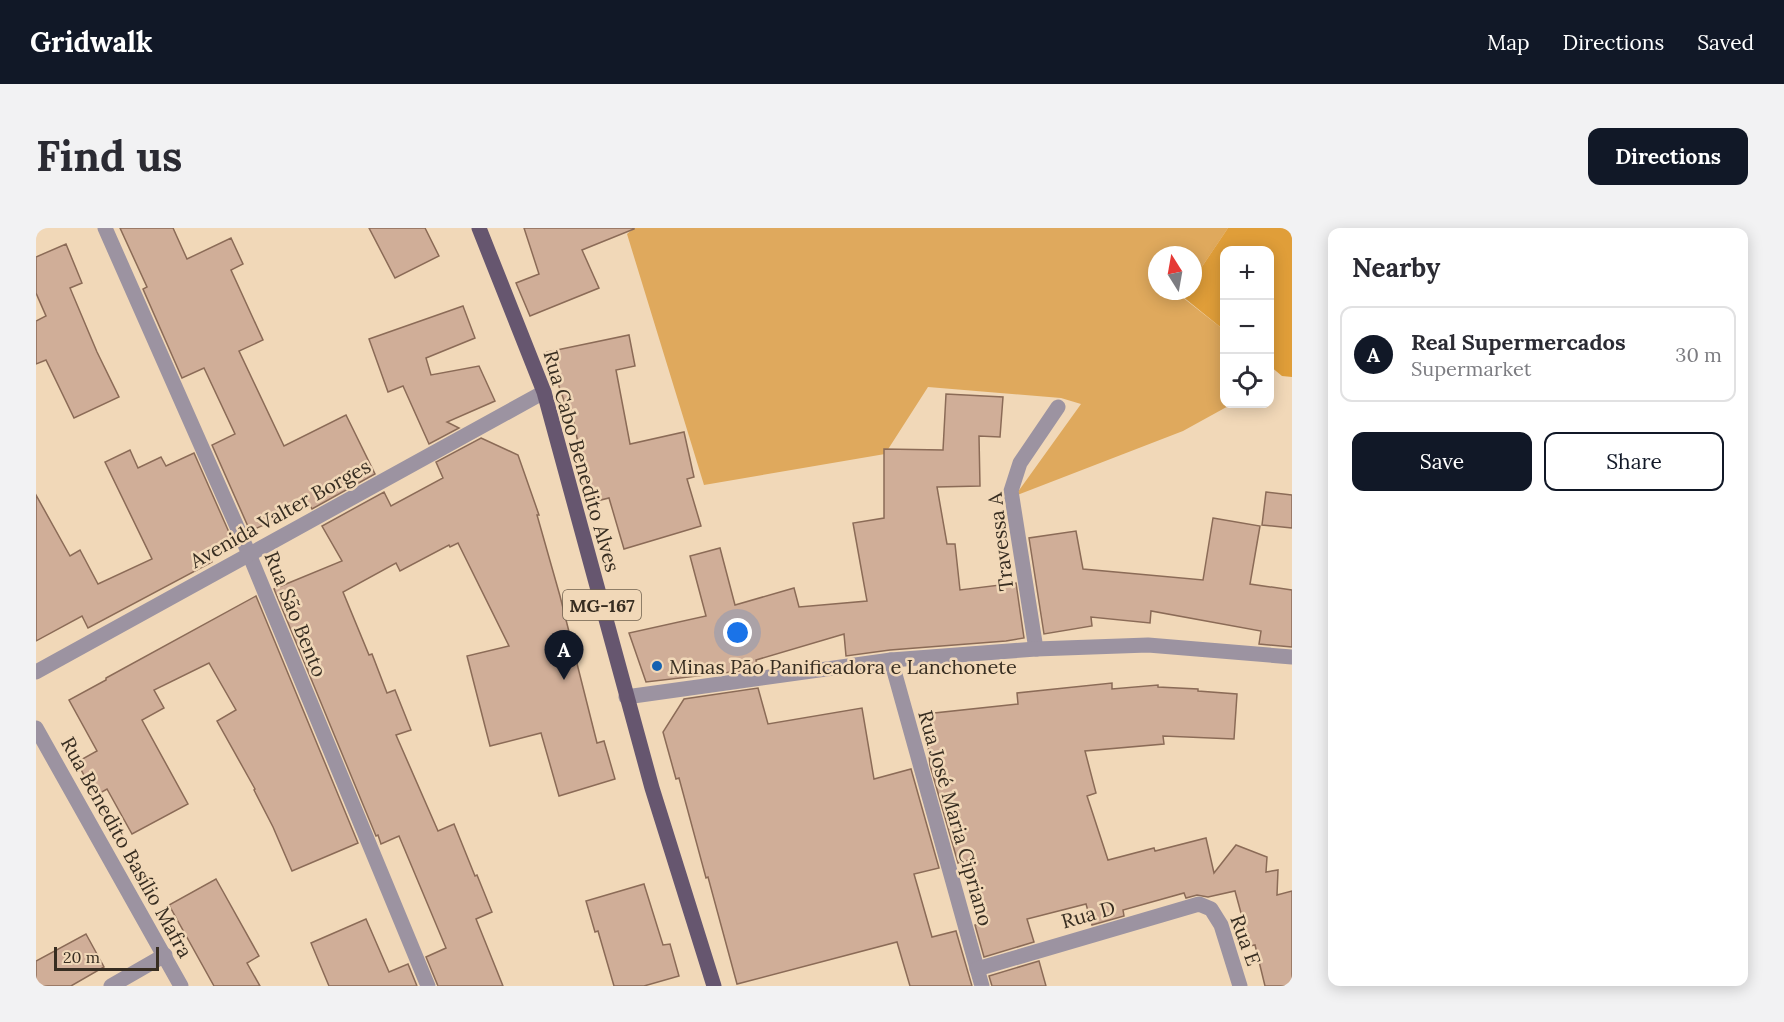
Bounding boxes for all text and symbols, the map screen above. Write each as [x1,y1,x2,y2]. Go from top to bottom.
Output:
text: Gridwalk [30,24,153,60]
text: Map [1487,29,1530,56]
text: Directions [1563,29,1664,56]
text: Saved [1697,29,1754,56]
button: Directions [1588,128,1748,185]
text: Find us [36,129,182,183]
north arrow [1148,246,1202,300]
map controls [1220,246,1274,408]
button: + [1220,246,1274,300]
text: Nearby [1352,251,1440,284]
button: − [1220,300,1274,354]
text: Real Supermercados [1411,328,1626,356]
text: A [1367,342,1380,367]
text: 30 m [1675,342,1722,367]
street label: Rua Cabo Benedito Alves [538,347,626,575]
button: locate [1220,354,1274,408]
text: Supermarket [1411,356,1531,381]
button: Save [1352,432,1532,491]
button: Share [1544,432,1724,491]
street label: Avenida Valter Borges [184,453,375,574]
street label: Travessa A [982,491,1018,592]
street label: Rua São Bento [259,547,333,681]
road number: MG-167 [563,590,641,620]
your location [723,618,752,647]
pin: A [544,630,584,680]
place label: Minas Pão Panificadora e Lanchonete [669,654,1017,679]
marker: Minas Pão Panificadora e Lanchonete [650,659,664,673]
street label: Rua José Maria Cipriano [913,707,999,929]
street label: Rua Benedito Basílio Mafra [56,732,198,962]
street label: Rua D [1058,894,1118,934]
street label: Rua E [1225,911,1267,969]
scale bar [54,944,159,972]
text: 20 m [63,947,100,967]

